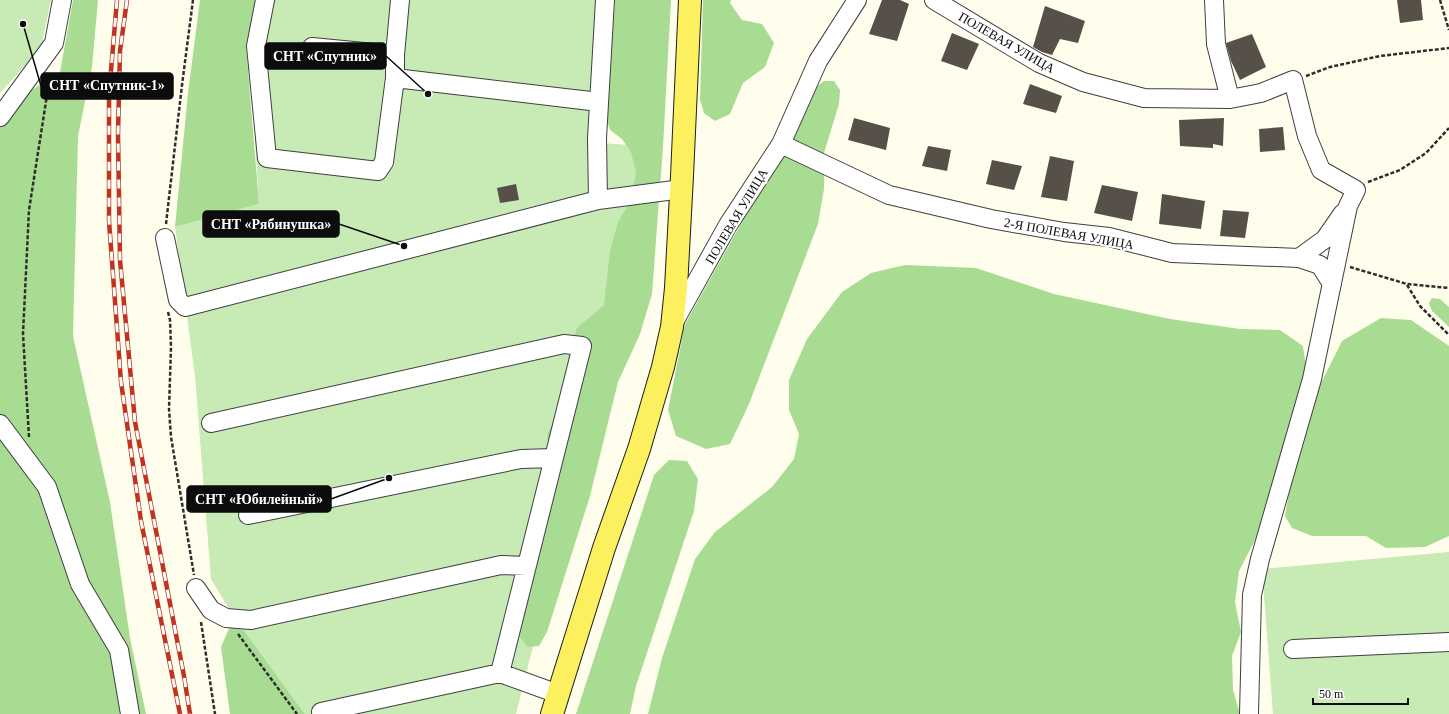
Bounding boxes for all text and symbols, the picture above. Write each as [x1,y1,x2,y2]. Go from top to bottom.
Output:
street label: ПОЛЕВАЯ УЛИЦА [956,9,1058,76]
callout: СНТ «Спутник» [265,43,386,69]
text: СНТ «Спутник» [273,49,377,64]
callout: СНТ «Спутник-1» [41,73,173,99]
text: СНТ «Спутник-1» [49,78,165,93]
street label: ПОЛЕВАЯ УЛИЦА [702,165,771,267]
callout: СНТ «Рябинушка» [203,211,339,237]
street label: 2-Я ПОЛЕВАЯ УЛИЦА [1003,215,1136,252]
text: СНТ «Рябинушка» [211,217,331,232]
callout: СНТ «Юбилейный» [187,486,331,512]
text: СНТ «Юбилейный» [195,492,323,507]
scale bar [1313,680,1408,706]
text: 50 m [1319,687,1344,701]

